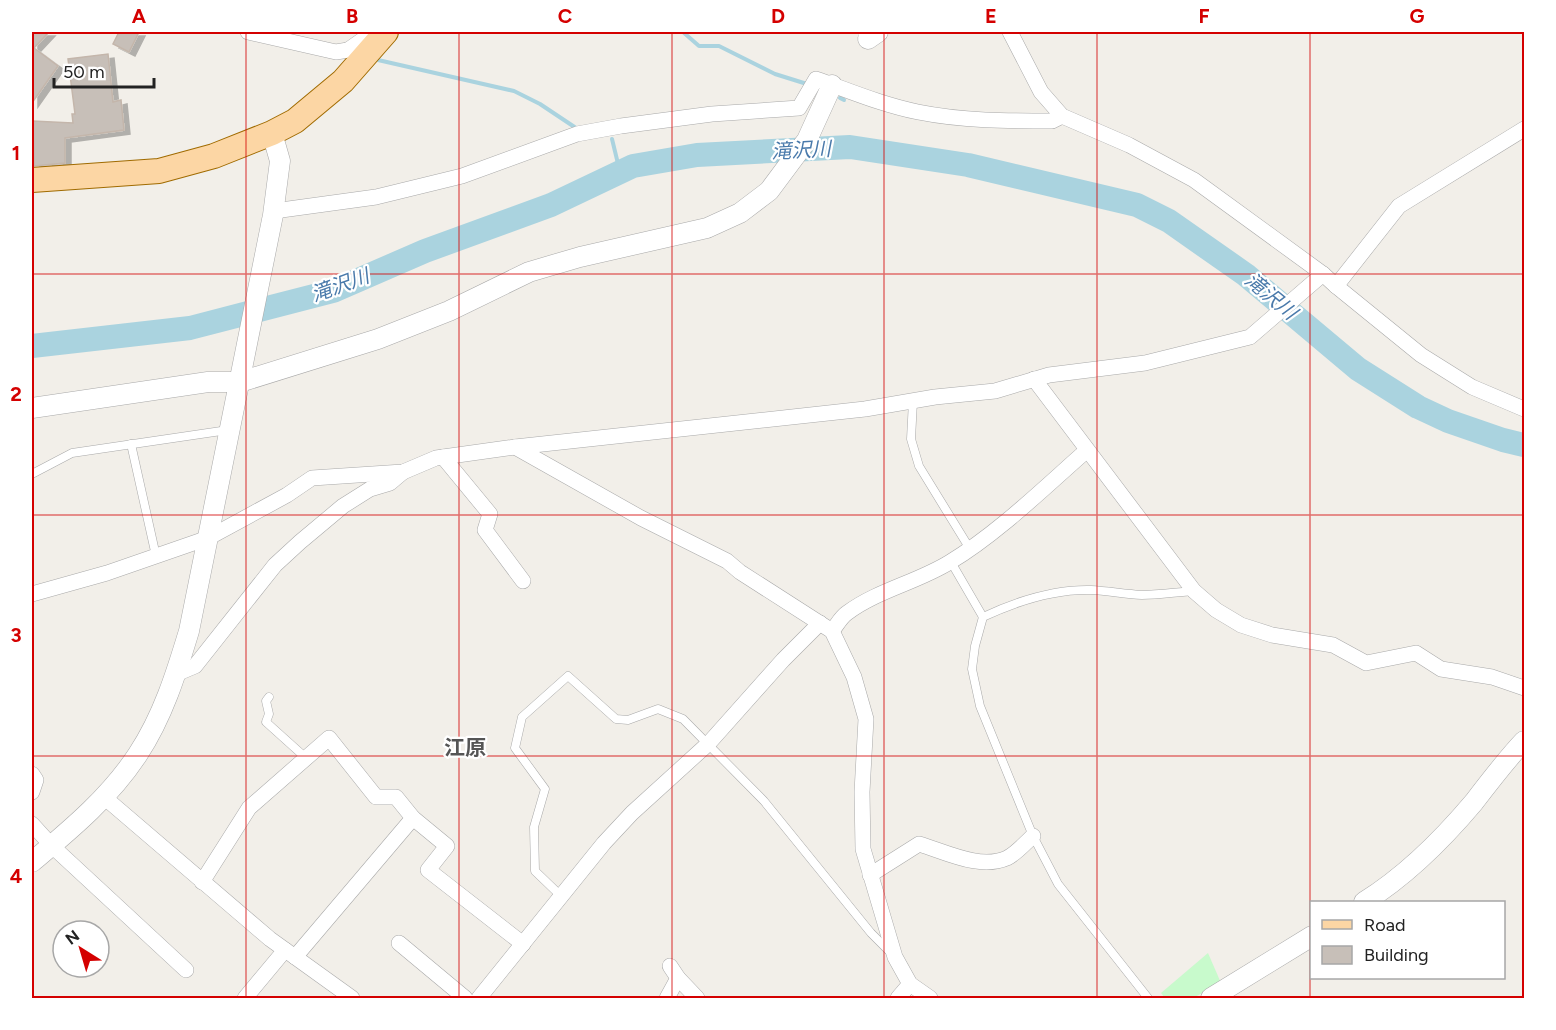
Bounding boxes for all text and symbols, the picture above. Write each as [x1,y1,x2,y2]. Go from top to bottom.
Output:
text: A [132,4,147,28]
text: B [346,4,358,28]
text: C [558,4,572,28]
text: D [771,4,785,28]
text: E [985,4,997,28]
text: F [1198,4,1210,28]
text: G [1410,4,1425,28]
scale bar [54,51,154,89]
text: 50 m [63,61,105,83]
water label: 滝沢川 [770,136,834,164]
text: 1 [12,141,20,165]
water label: 滝沢川 [308,263,374,307]
water label: 滝沢川 [1240,268,1303,326]
text: 2 [10,382,22,406]
text: 3 [10,623,22,647]
district label: 江原 [444,735,486,760]
text: 4 [10,864,23,888]
legend [1310,901,1505,979]
text: Road [1364,914,1405,936]
north arrow [51,919,111,979]
text: N [62,926,83,949]
text: Building [1364,944,1429,966]

